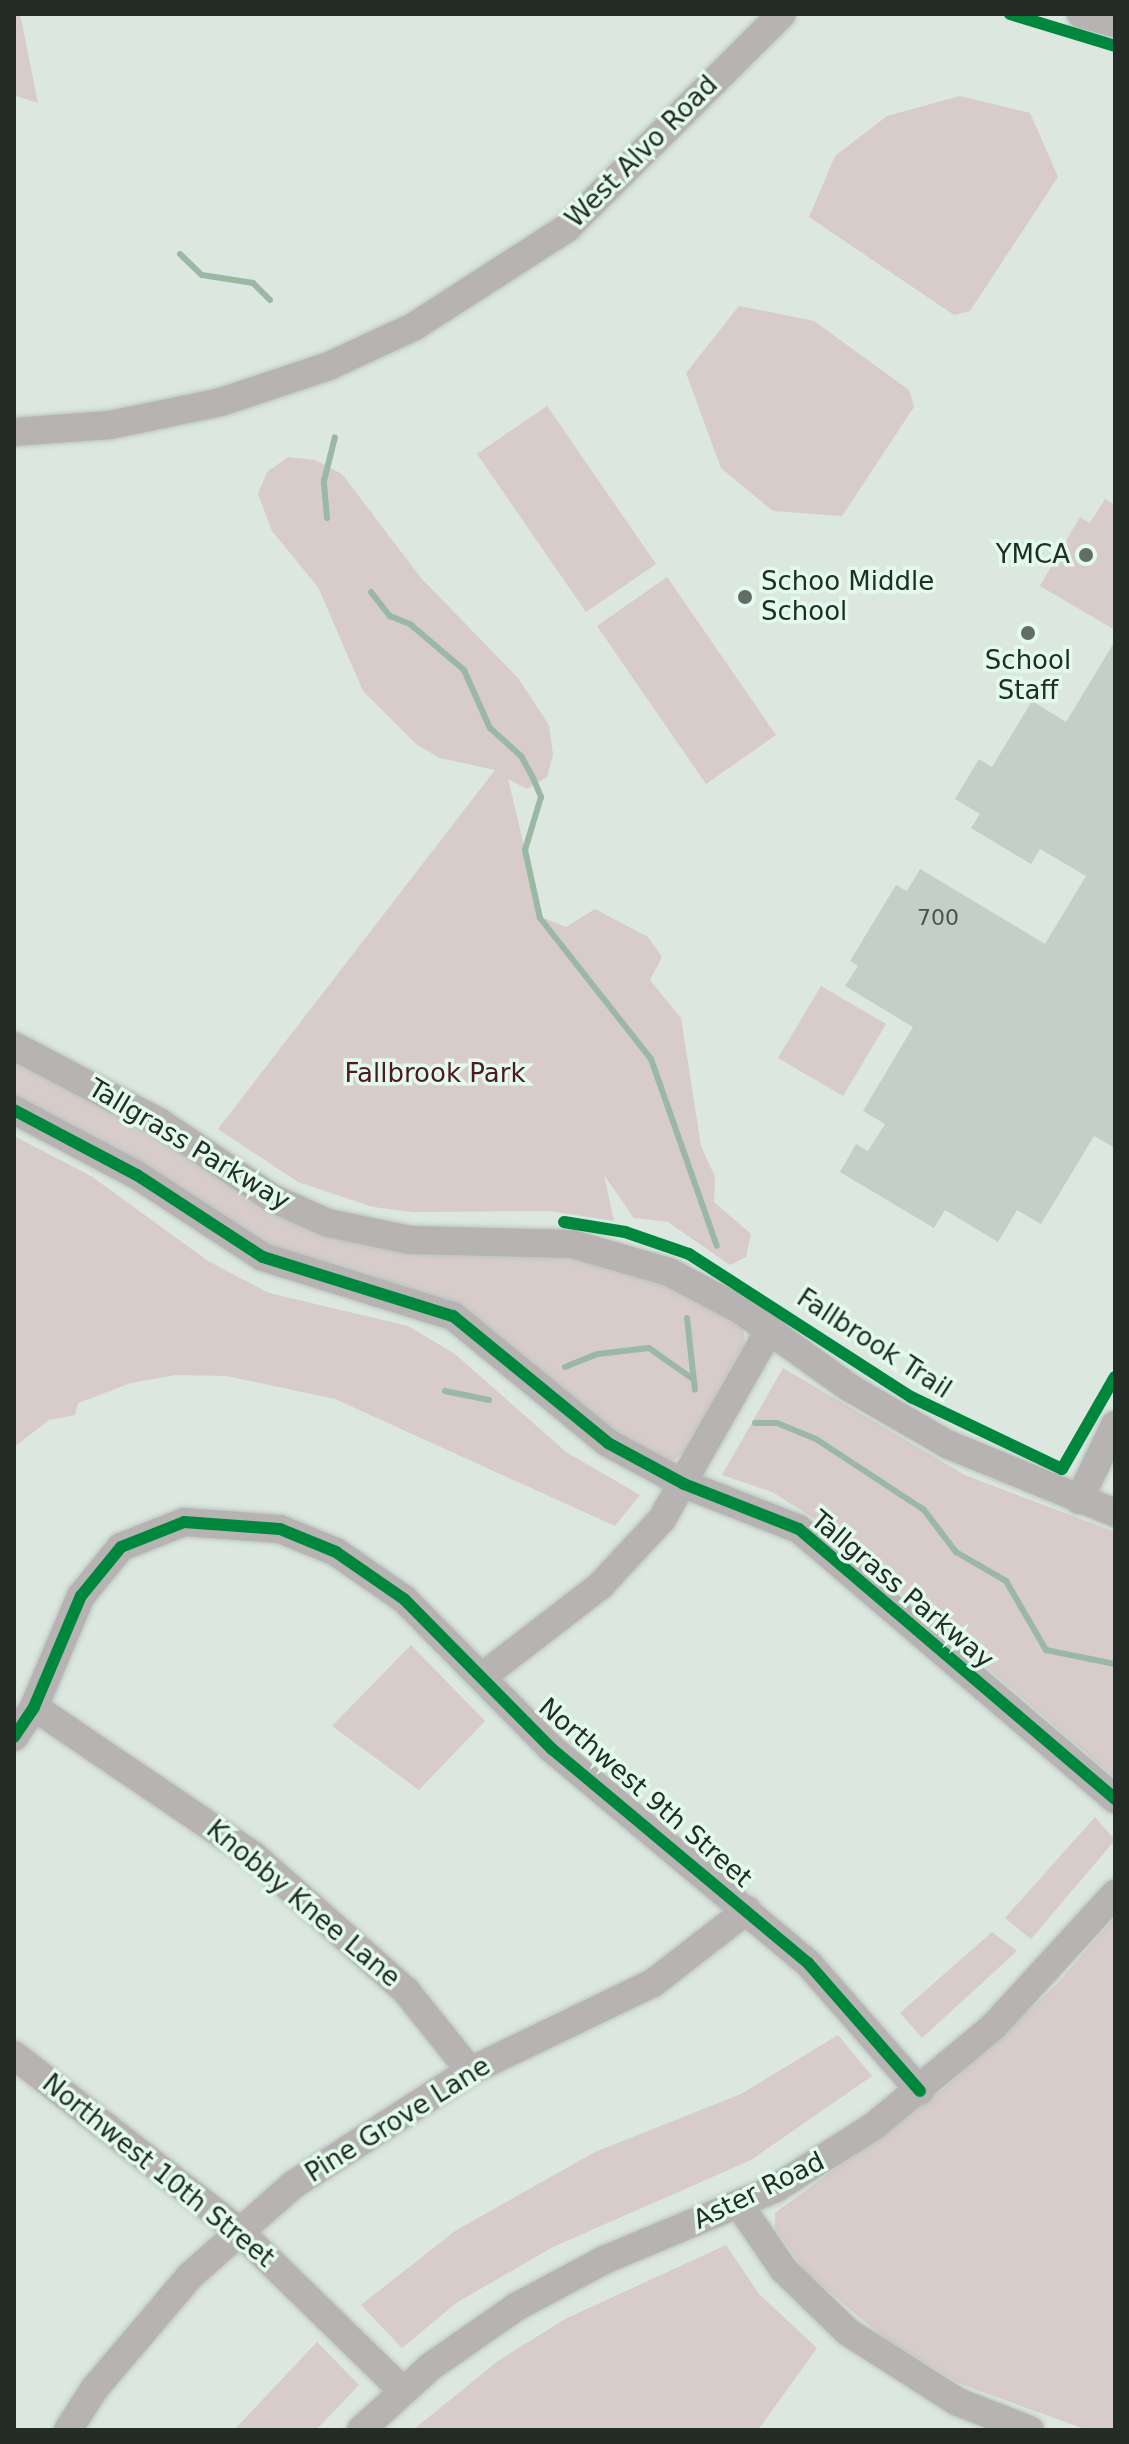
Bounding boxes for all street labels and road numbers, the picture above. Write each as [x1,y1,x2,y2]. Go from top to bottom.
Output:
street label: West Alvo Road [560,70,724,234]
street label: Tallgrass Parkway [83,1073,295,1217]
street label: Fallbrook Trail [791,1282,957,1406]
street label: Tallgrass Parkway [804,1504,1000,1676]
street label: Northwest 9th Street [532,1692,758,1894]
street label: Knobby Knee Lane [200,1814,406,1994]
street label: Pine Grove Lane [300,2051,496,2189]
street label: Northwest 10th Street [36,2068,280,2274]
street label: Aster Road [688,2146,830,2236]

